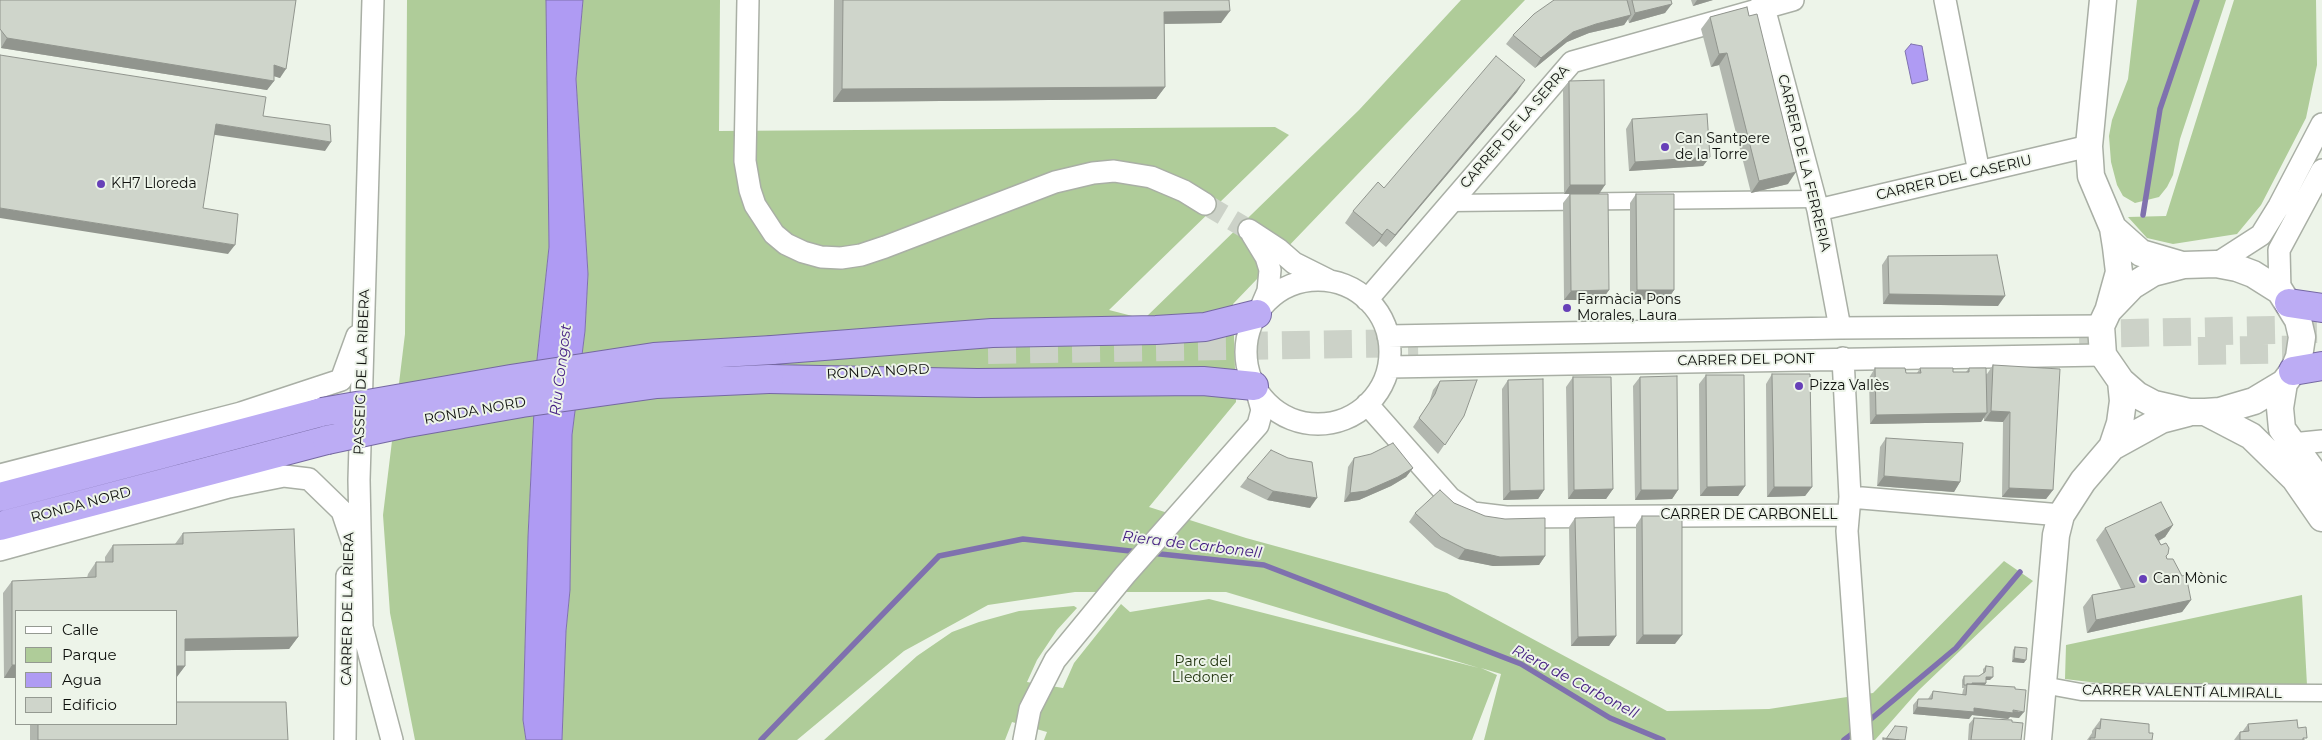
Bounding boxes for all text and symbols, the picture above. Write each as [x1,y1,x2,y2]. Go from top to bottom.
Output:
street label: CARRER DE LA SERRA [1457,62,1573,192]
street label: CARRER DE LA FERRERIA [1774,73,1834,253]
place label: Can Santpere de la Torre [1675,131,1770,164]
marker: Can Santpere de la Torre [1659,141,1671,153]
street label: CARRER DEL CASERIU [1875,152,2033,204]
place label: KH7 Lloreda [111,176,197,192]
marker: KH7 Lloreda [95,178,107,190]
street label: PASSEIG DE LA RIBERA [351,289,373,455]
place label: Farmàcia Pons Morales, Laura [1577,292,1681,324]
marker: Farmàcia Pons Morales, Laura [1561,302,1573,314]
water label: Riu Congost [546,323,576,417]
street label: CARRER DEL PONT [1677,350,1815,370]
street label: RONDA NORD [826,361,930,383]
place label: Pizza Vallès [1809,378,1889,394]
marker: Pizza Vallès [1793,380,1805,392]
street label: RONDA NORD [423,394,527,428]
street label: RONDA NORD [29,484,133,526]
street label: CARRER DE CARBONELL [1660,507,1838,523]
water label: Riera de Carbonell [1121,528,1263,562]
street label: CARRER DE LA RIERA [338,532,358,686]
place label: Can Mònic [2153,571,2227,587]
marker: Can Mònic [2137,573,2149,585]
legend [15,610,178,725]
text: Calle [62,620,99,639]
water label: Riera de Carbonell [1509,641,1641,723]
text: Parque [62,645,117,664]
park label: Parc del Lledoner [1172,654,1234,686]
text: Agua [62,670,102,689]
street label: CARRER VALENTÍ ALMIRALL [2082,682,2282,702]
text: Edificio [62,695,117,714]

